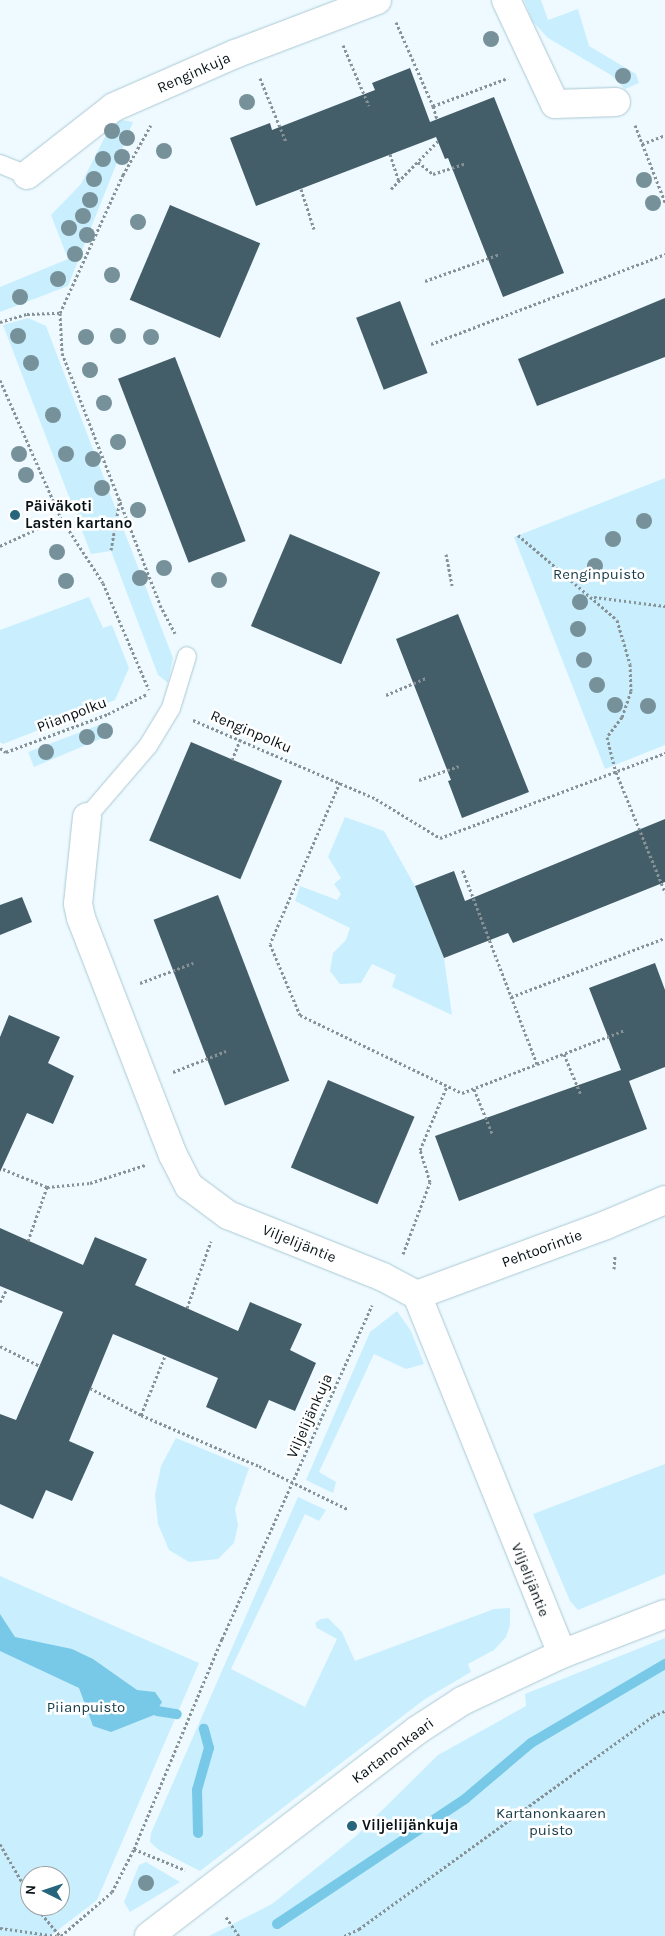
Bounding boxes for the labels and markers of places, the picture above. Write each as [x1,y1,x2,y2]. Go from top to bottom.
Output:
place label: Päiväkoti Lasten kartano [25,497,132,532]
marker: Päiväkoti Lasten kartano [9,509,21,521]
place label: Viljelijänkuja [362,1817,458,1835]
marker: Viljelijänkuja [346,1820,358,1832]

